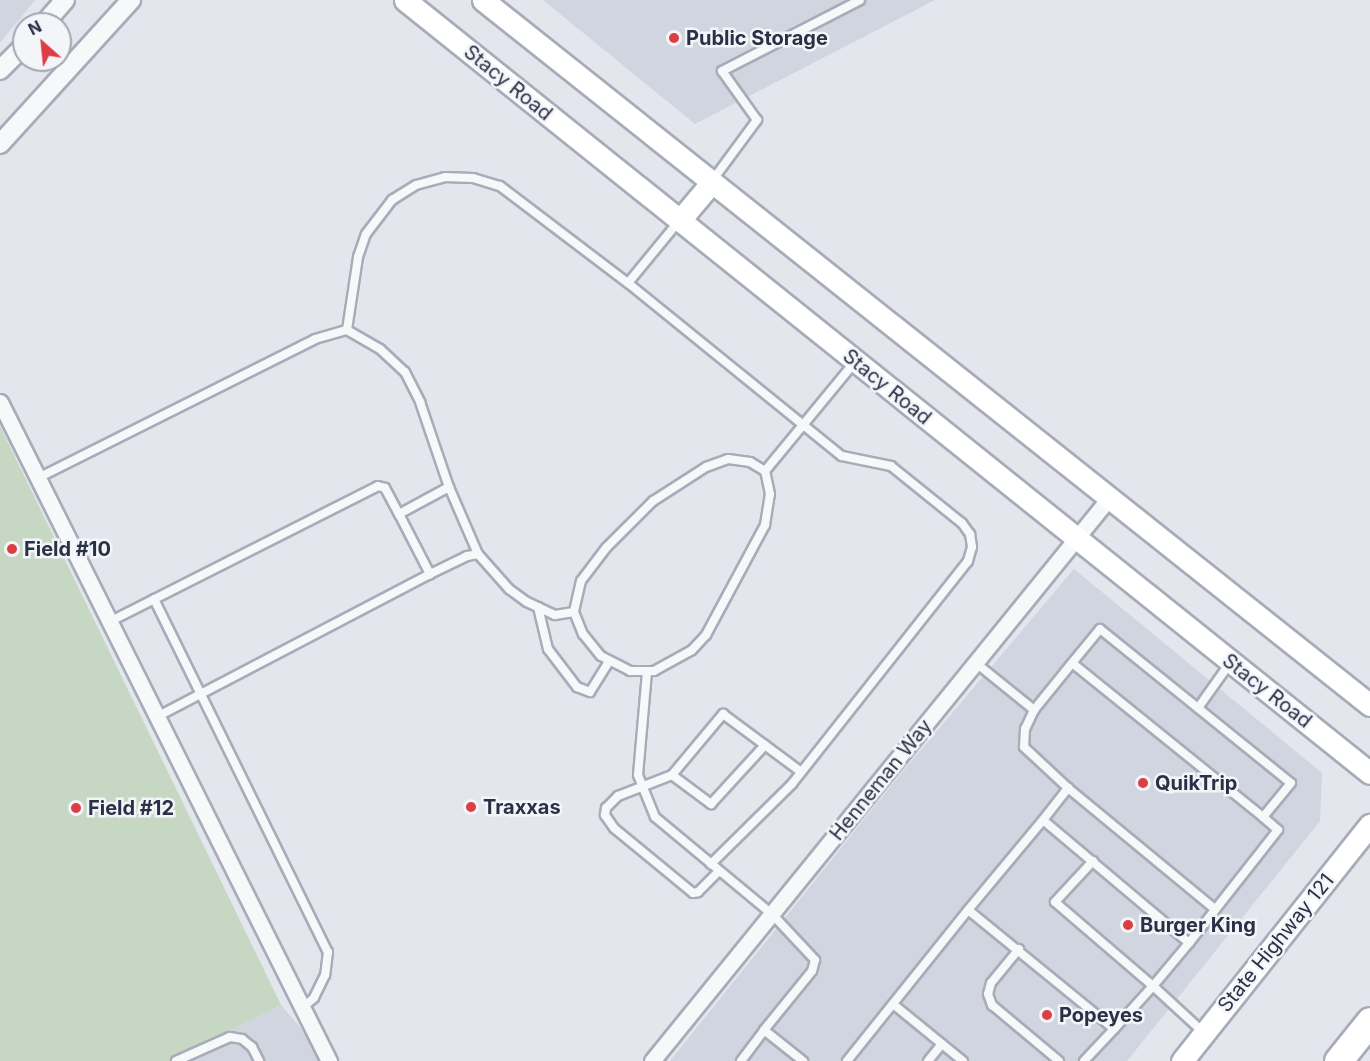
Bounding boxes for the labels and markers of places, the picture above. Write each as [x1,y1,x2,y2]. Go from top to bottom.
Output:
place label: Public Storage [686,26,828,50]
marker: Public Storage [667,31,681,45]
place label: Field #10 [24,537,111,561]
marker: Field #10 [5,542,19,556]
place label: QuikTrip [1155,771,1237,795]
marker: QuikTrip [1136,776,1150,790]
place label: Traxxas [483,795,561,819]
place label: Field #12 [88,796,174,820]
marker: Traxxas [464,800,478,814]
marker: Field #12 [69,801,83,815]
place label: Burger King [1140,913,1256,937]
marker: Burger King [1121,918,1135,932]
place label: Popeyes [1059,1003,1143,1027]
marker: Popeyes [1040,1008,1054,1022]

